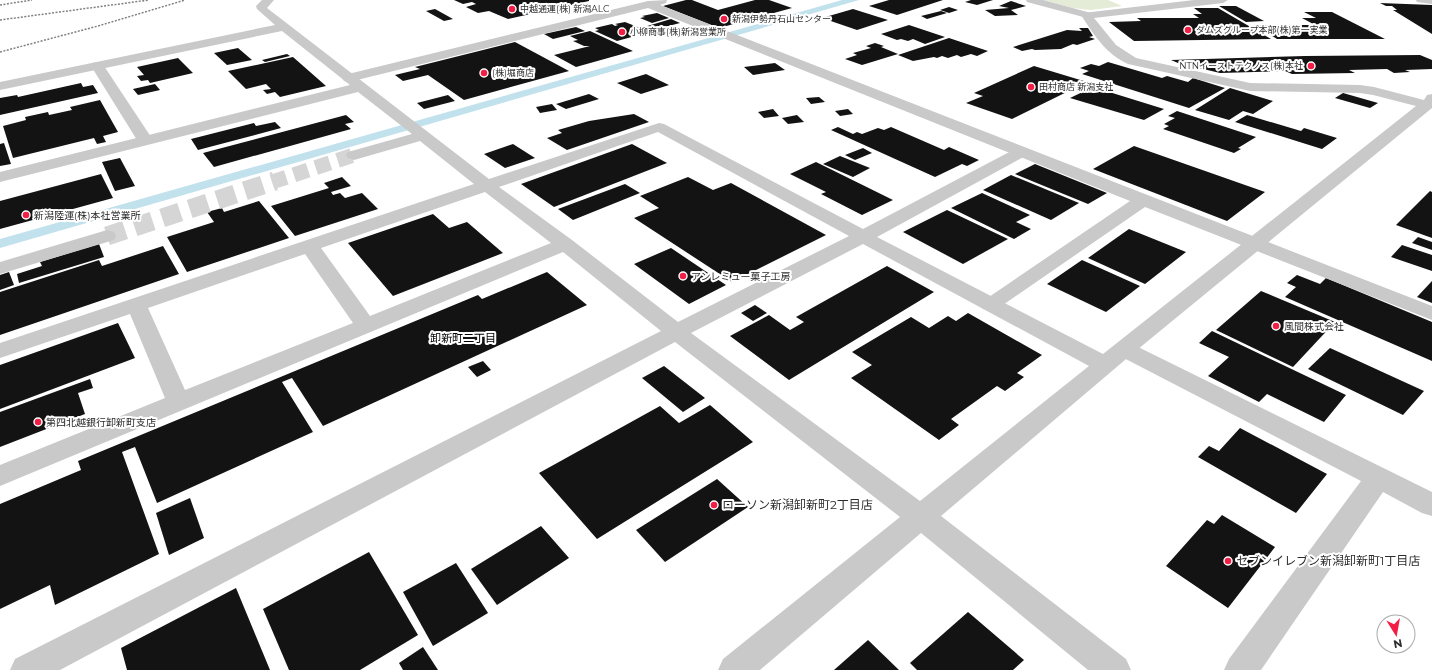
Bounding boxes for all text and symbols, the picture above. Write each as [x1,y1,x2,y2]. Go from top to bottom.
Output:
place label: 中越通運(株) 新潟ALC [520,3,610,14]
marker: 中越通運(株) 新潟ALC [507,4,517,14]
place label: 新潟伊勢丹石山センター [732,13,831,24]
marker: 新潟伊勢丹石山センター [719,14,729,24]
place label: ダムズグループ本部(株)第一実業 [1196,24,1327,35]
marker: ダムズグループ本部(株)第一実業 [1183,25,1193,35]
place label: 小柳商事(株)新潟営業所 [630,26,726,37]
marker: 小柳商事(株)新潟営業所 [617,27,627,37]
place label: NTNイーストテクノス(株)本社 [1179,60,1303,71]
marker: NTNイーストテクノス(株)本社 [1306,61,1316,71]
place label: (株)堀商店 [492,67,534,78]
marker: (株)堀商店 [479,68,489,78]
place label: 田村商店 新潟支社 [1039,81,1113,92]
marker: 田村商店 新潟支社 [1026,82,1036,92]
place label: 新潟陸運(株)本社営業所 [34,209,141,222]
marker: 新潟陸運(株)本社営業所 [21,210,31,220]
place label: アンレミュー菓子工房 [691,270,791,283]
marker: アンレミュー菓子工房 [678,271,688,281]
place label: 風間株式会社 [1284,320,1344,333]
marker: 風間株式会社 [1271,321,1281,331]
district label: 卸新町二丁目 [430,331,496,345]
place label: 第四北越銀行卸新町支店 [46,416,156,429]
marker: 第四北越銀行卸新町支店 [33,417,43,427]
place label: ローソン新潟卸新町2丁目店 [722,497,873,512]
marker: ローソン新潟卸新町2丁目店 [709,500,719,510]
place label: セブンイレブン新潟卸新町1丁目店 [1236,553,1420,568]
marker: セブンイレブン新潟卸新町1丁目店 [1223,556,1233,566]
north arrow [1376,614,1416,654]
text: N [1392,636,1404,652]

